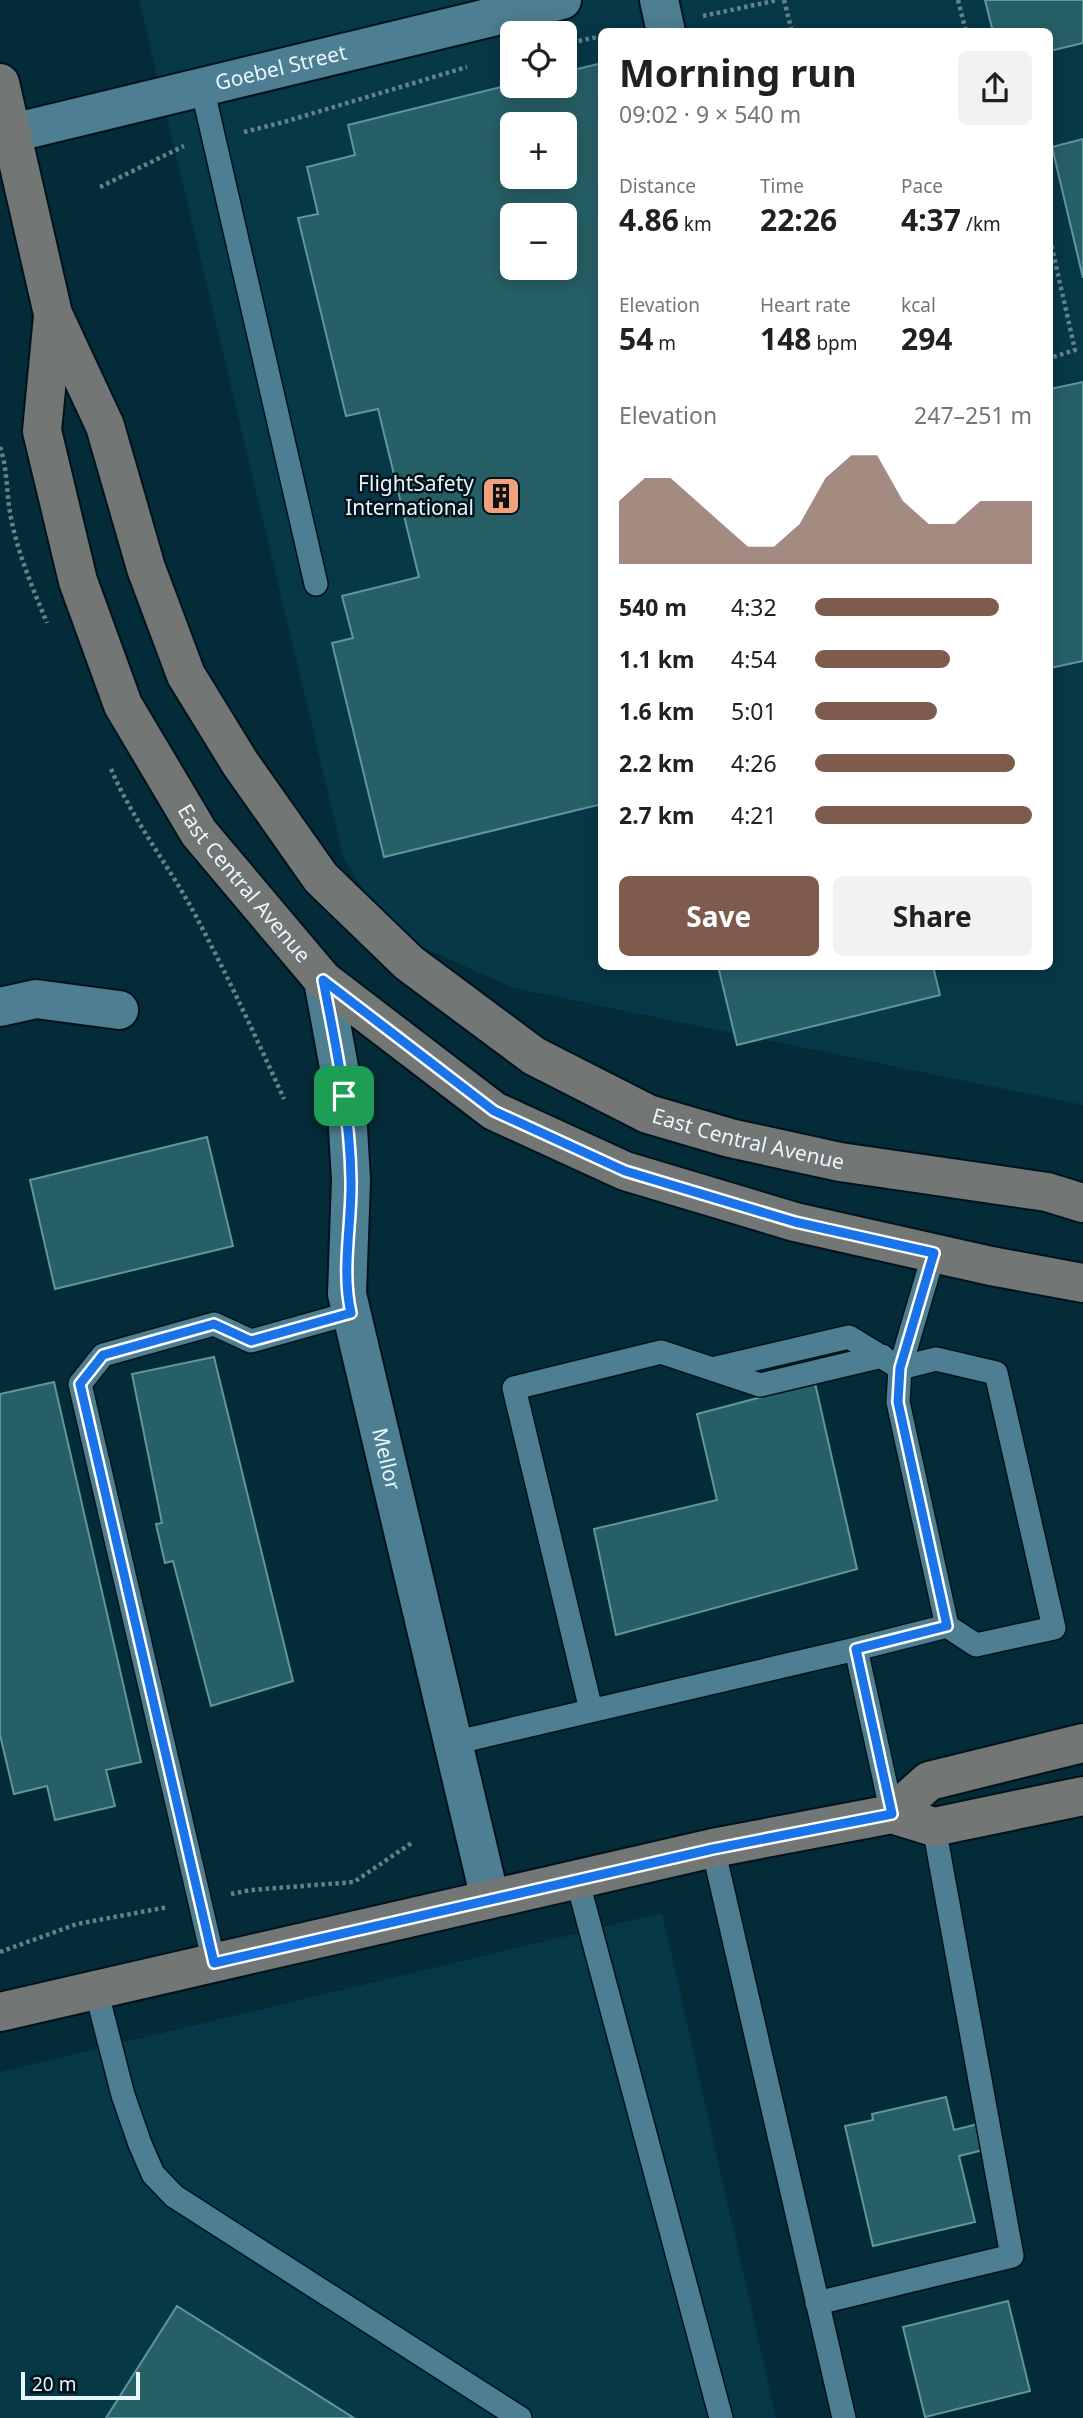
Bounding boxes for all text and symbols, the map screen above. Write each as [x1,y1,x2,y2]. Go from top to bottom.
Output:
map controls [500,21,577,280]
button: locate [500,21,577,98]
street label: Goebel Street [212,38,350,96]
text: Morning run [619,46,857,98]
button: share [958,51,1032,125]
text: 09:02 · 9 × 540 m [619,98,801,130]
button: + [500,112,577,189]
text: Distance [619,173,696,199]
text: Time [760,173,804,199]
text: Pace [901,173,943,199]
text: 4.86 [619,199,679,240]
text: 22:26 [760,199,837,240]
text: 4:37 [901,199,961,240]
button: − [500,203,577,280]
text: km [679,211,712,237]
text: /km [961,211,1001,237]
text: Elevation [619,292,700,318]
text: Heart rate [760,292,851,318]
text: kcal [901,292,936,318]
text: 54 [619,318,653,359]
text: 148 [760,318,811,359]
text: 294 [901,318,952,359]
text: m [653,330,676,356]
text: bpm [811,330,858,356]
text: Elevation [619,399,717,431]
text: 247–251 m [914,399,1032,431]
place label: FlightSafety International [345,469,474,521]
building icon: FlightSafety International [480,475,522,517]
text: 540 m [619,591,687,623]
text: 4:32 [731,591,777,623]
text: 1.1 km [619,643,694,675]
text: 4:54 [731,643,777,675]
text: 1.6 km [619,695,694,727]
text: 5:01 [731,695,777,727]
text: 2.2 km [619,747,694,779]
text: 4:26 [731,747,777,779]
street label: East Central Avenue [172,799,317,968]
text: 2.7 km [619,799,694,831]
text: 4:21 [731,799,777,831]
button: Save [619,876,819,956]
button: Share [833,876,1032,956]
pin [314,1066,374,1126]
icon: arrive [325,1077,363,1115]
street label: East Central Avenue [649,1101,847,1176]
street label: Mellor [366,1425,408,1493]
scale bar [21,2369,140,2401]
text: 20 m [32,2371,76,2397]

